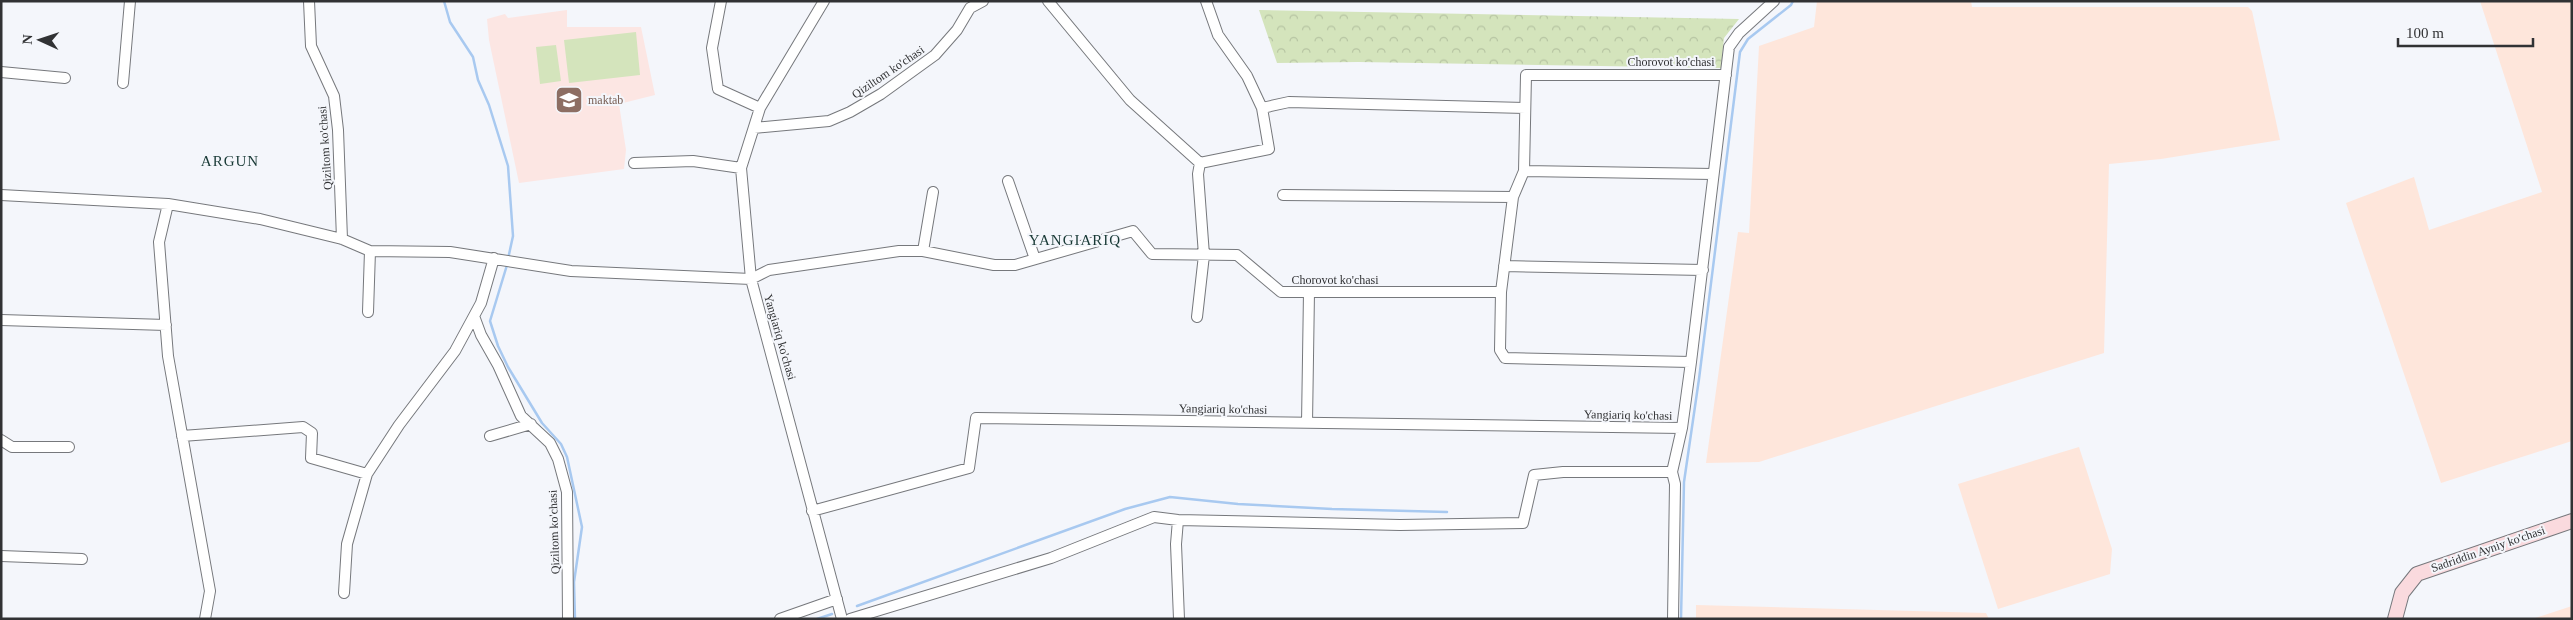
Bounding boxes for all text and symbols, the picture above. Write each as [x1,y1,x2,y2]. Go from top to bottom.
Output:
north arrow [15,15,65,65]
scale bar [2398,15,2533,47]
text: 100 m [2406,25,2444,41]
text: N [20,34,35,45]
street label: Qiziltom ko'chasi [849,42,927,101]
street label: Chorovot ko'chasi [1627,55,1715,69]
school or university icon: maktab [554,85,584,115]
place label: maktab [588,93,623,107]
street label: Qiziltom ko'chasi [315,105,335,191]
district label: ARGUN [201,153,259,169]
district label: YANGIARIQ [1029,232,1121,248]
street label: Chorovot ko'chasi [1291,273,1379,287]
street label: Yangiariq ko'chasi [761,292,799,382]
street label: Yangiariq ko'chasi [1179,401,1268,417]
street label: Yangiariq ko'chasi [1584,407,1673,423]
street label: Qiziltom ko'chasi [546,489,562,574]
street label: Sadriddin Ayniy ko'chasi [2429,523,2548,575]

